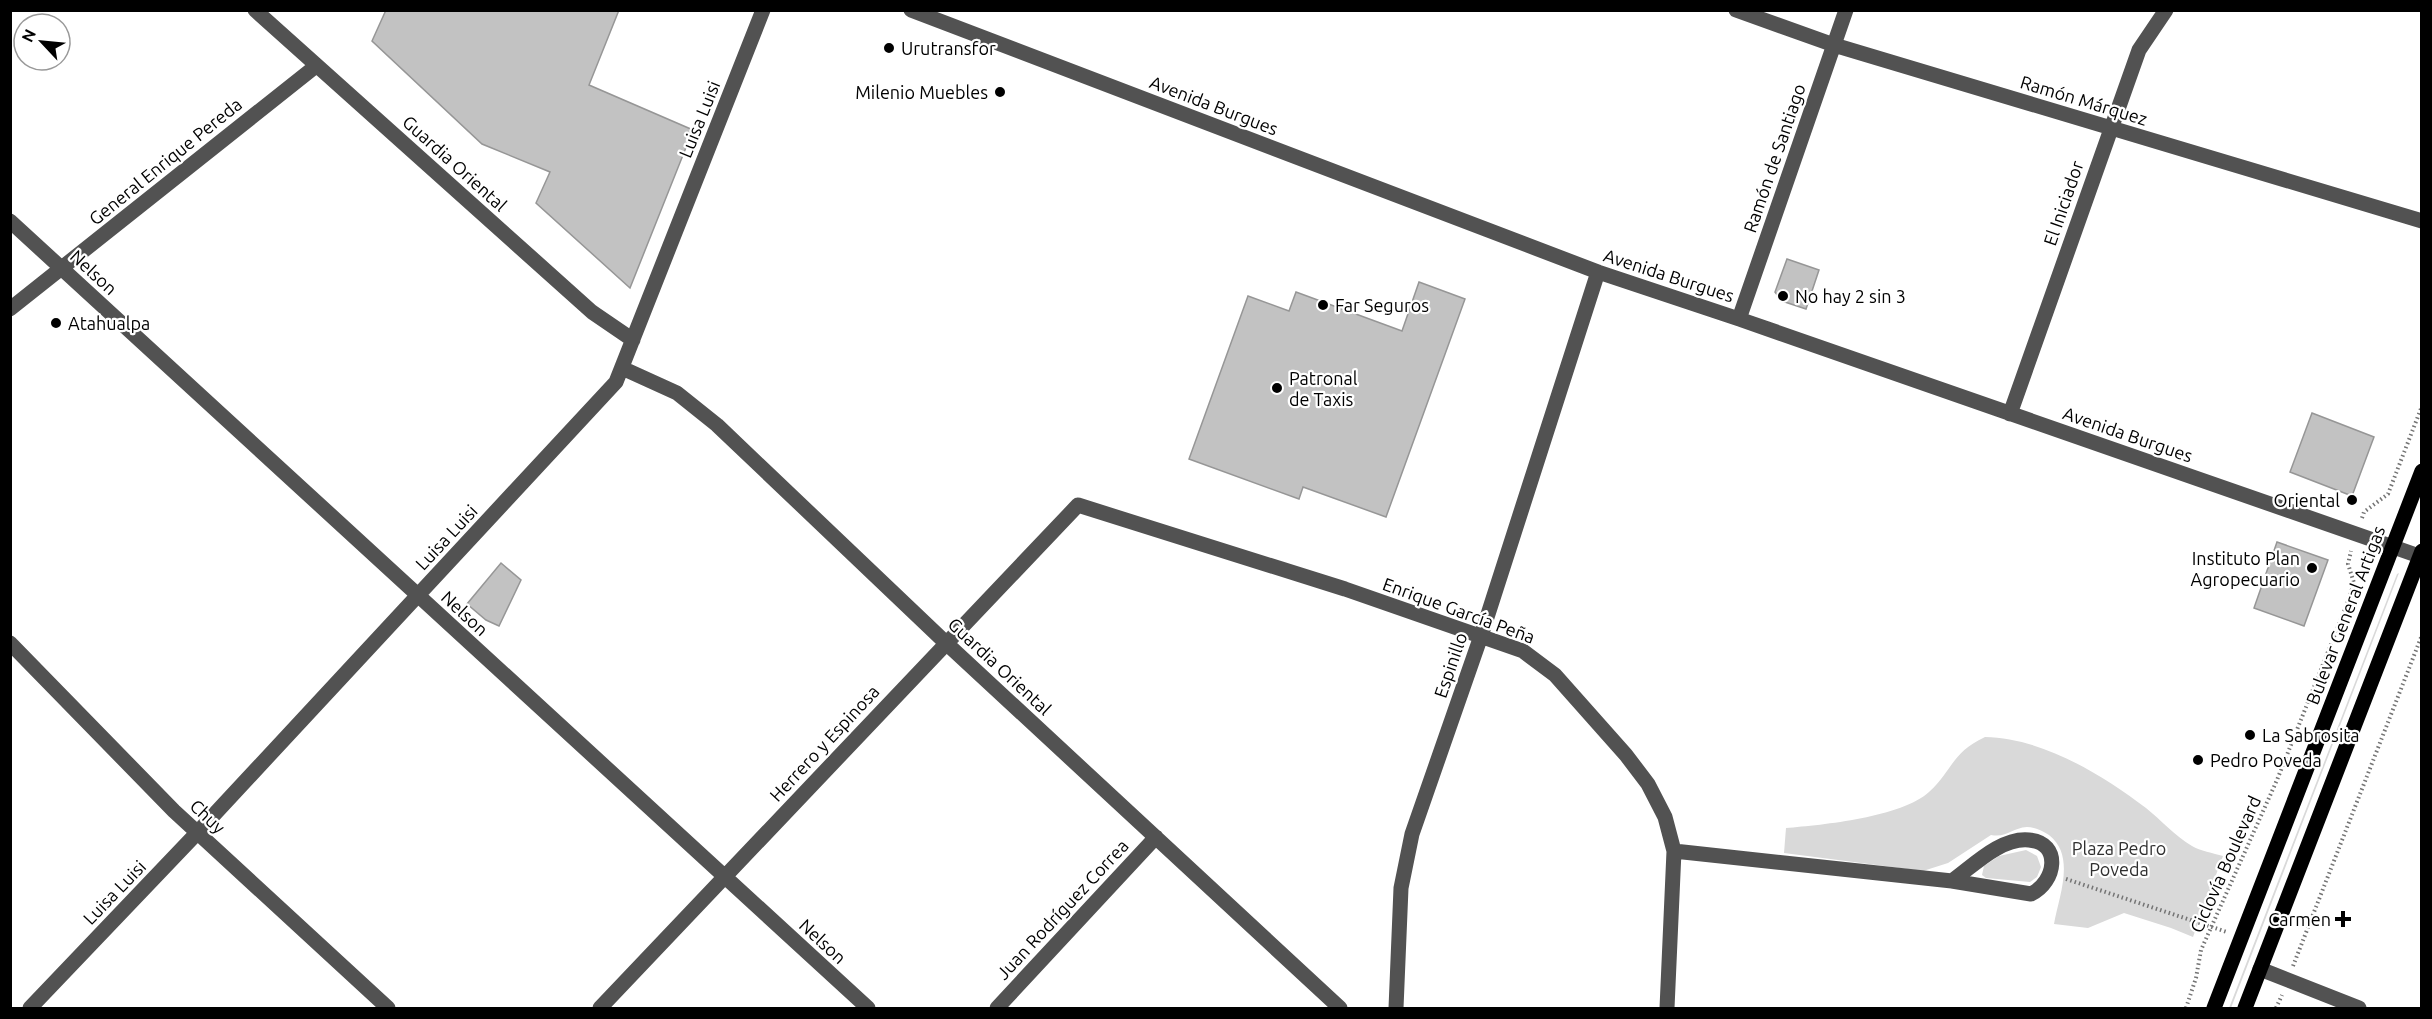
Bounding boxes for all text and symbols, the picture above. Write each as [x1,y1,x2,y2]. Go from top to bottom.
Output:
north arrow [12,12,72,72]
text: N [18,26,39,45]
place label: Urutransfor [901,38,996,58]
marker: Urutransfor [882,41,896,55]
street label: Avenida Burgues [1147,71,1281,139]
street label: Ramón Márquez [2018,71,2150,129]
street label: Luisa Luisi [675,78,723,160]
street label: Ramón de Santiago [1739,81,1809,235]
place label: Milenio Muebles [855,82,988,102]
marker: Milenio Muebles [993,85,1007,99]
street label: General Enrique Pereda [85,93,245,229]
street label: Guardia Oriental [399,111,511,215]
street label: El Iniciador [2039,158,2087,248]
street label: Avenida Burgues [1601,245,1737,306]
street label: Nelson [67,246,121,298]
place label: No hay 2 sin 3 [1795,286,1906,306]
marker: No hay 2 sin 3 [1776,289,1790,303]
place label: Far Seguros [1335,295,1429,315]
marker: Far Seguros [1316,298,1330,312]
place label: Atahualpa [68,313,150,333]
marker: Atahualpa [49,316,63,330]
place label: Patronal de Taxis [1289,368,1358,409]
marker: Patronal de Taxis [1270,381,1284,395]
street label: Avenida Burgues [2061,402,2196,466]
place label: Oriental [2274,490,2340,510]
marker: Oriental [2345,493,2359,507]
street label: Luisa Luisi [411,501,481,573]
street label: Bulevar General Artigas [2302,523,2388,707]
place label: Instituto Plan Agropecuario [2191,548,2300,589]
marker: Instituto Plan Agropecuario [2305,561,2319,575]
street label: Enrique García Peña [1380,573,1538,647]
street label: Nelson [438,587,492,639]
street label: Guardia Oriental [945,613,1056,719]
street label: Espinillo [1430,630,1470,700]
street label: Herrero y Espinosa [765,681,883,805]
place label: La Sabrosita [2262,725,2360,745]
marker: La Sabrosita [2243,728,2257,742]
place label: Pedro Poveda [2210,750,2322,770]
marker: Pedro Poveda [2191,753,2205,767]
street label: Ciclovía Boulevard [2186,792,2264,936]
street label: Chuy [186,795,230,837]
street label: Juan Rodríguez Correa [992,835,1132,983]
park label: Plaza Pedro Poveda [2072,838,2166,879]
street label: Luisa Luisi [79,856,149,928]
place label: Carmen [2268,909,2331,929]
marker: Carmen [2336,912,2350,926]
street label: Nelson [796,915,850,967]

